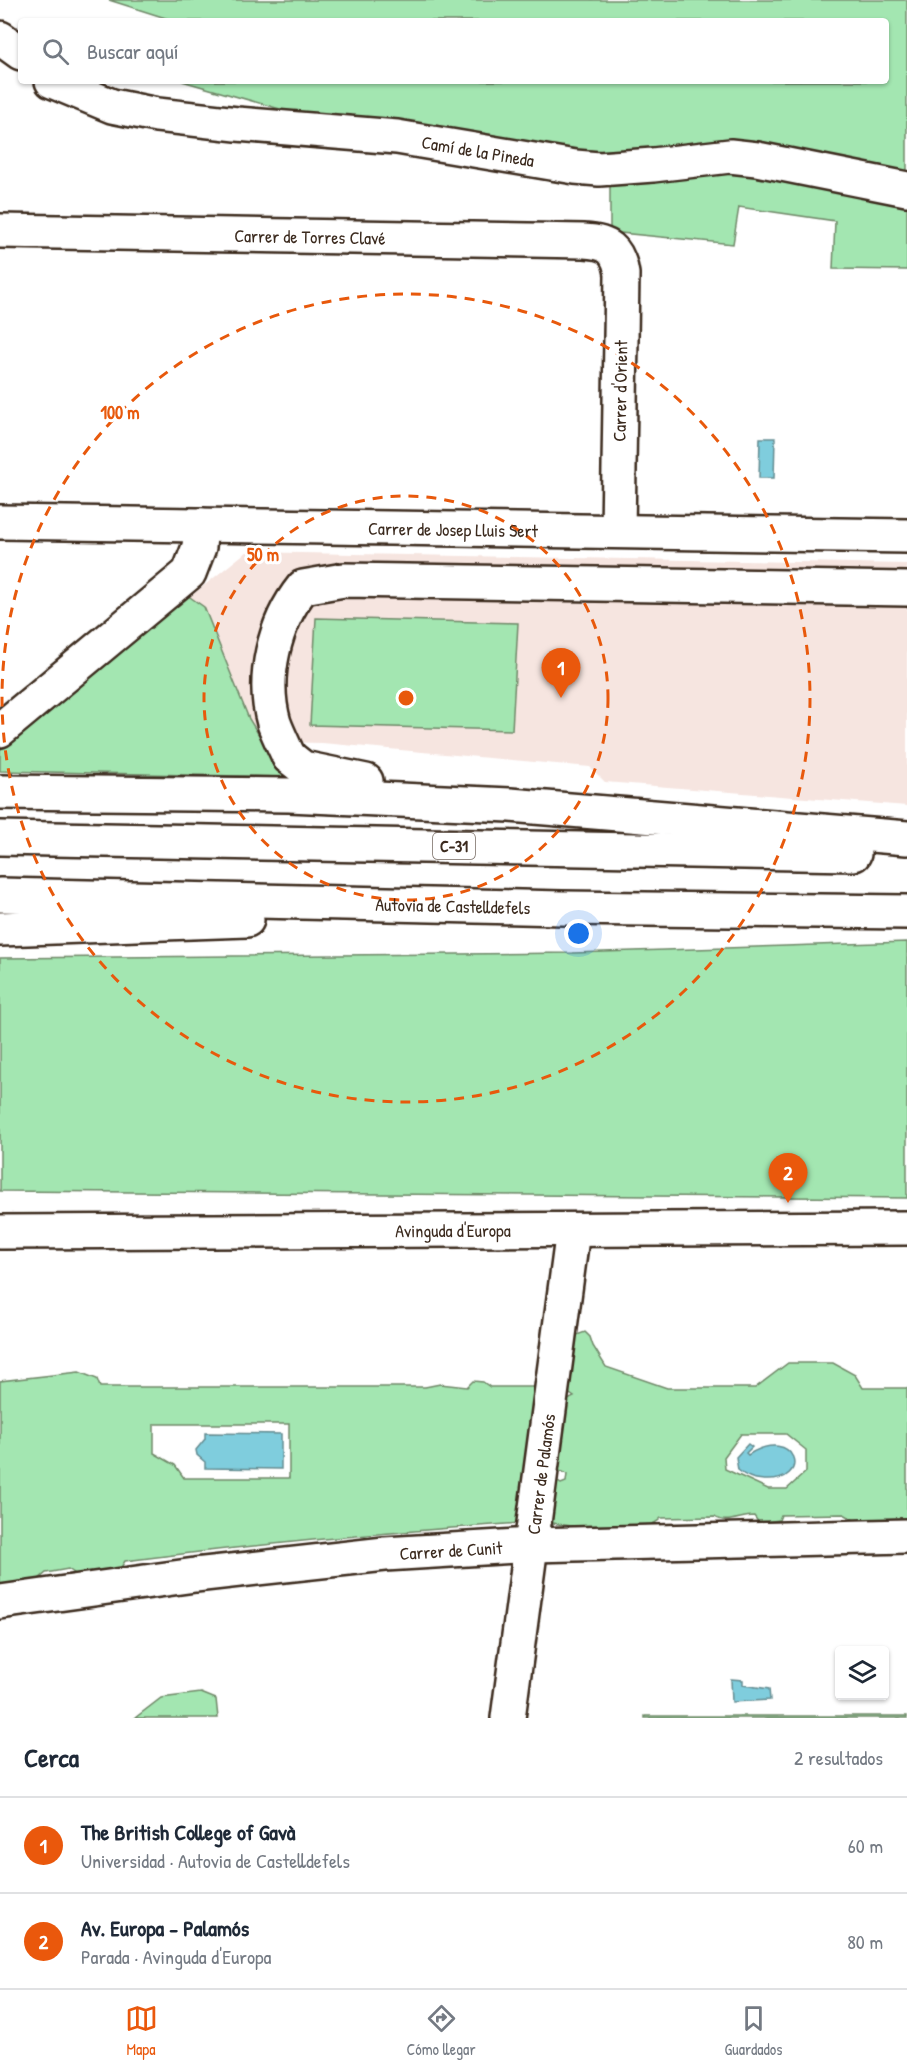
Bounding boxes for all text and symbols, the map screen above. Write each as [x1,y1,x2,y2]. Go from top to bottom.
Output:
search box [18,18,889,84]
icon: search [39,35,72,68]
text: Buscar aquí [87,36,179,66]
street label: Camí de la Pineda [420,129,536,172]
street label: Carrer de Torres Clavé [234,223,386,250]
street label: Carrer d'Orient [607,339,633,442]
text: 100 m [100,400,140,425]
street label: Carrer de Josep Lluis Sert [368,515,539,543]
text: 50 m [247,542,279,567]
pin: 1 [542,648,580,698]
centre of rings [396,688,416,708]
road number: C-31 [433,833,475,859]
street label: Autovia de Castelldefels [375,891,531,920]
your location [564,919,593,948]
pin: 2 [768,1154,808,1203]
street label: Avinguda d'Europa [395,1217,511,1243]
street label: Carrer de Palamós [520,1412,561,1536]
street label: Carrer de Cunit [399,1534,504,1566]
map controls [835,1646,889,1700]
button: layers [835,1646,889,1700]
text: Cerca [24,1740,79,1775]
text: 2 resultados [794,1744,883,1771]
text: The British College of Gavà [81,1817,295,1847]
text: 1 [40,1832,47,1859]
text: 60 m [848,1832,883,1859]
text: Universidad · Autovia de Castelldefels [81,1847,350,1874]
text: Av. Europa - Palamós [81,1913,249,1943]
text: 2 [39,1928,48,1955]
text: 80 m [847,1928,883,1955]
text: Parada · Avinguda d'Europa [81,1943,271,1970]
tab: Mapa [125,2002,158,2060]
tab: Cómo llegar [407,2002,476,2060]
tab: Guardados [725,2002,782,2060]

